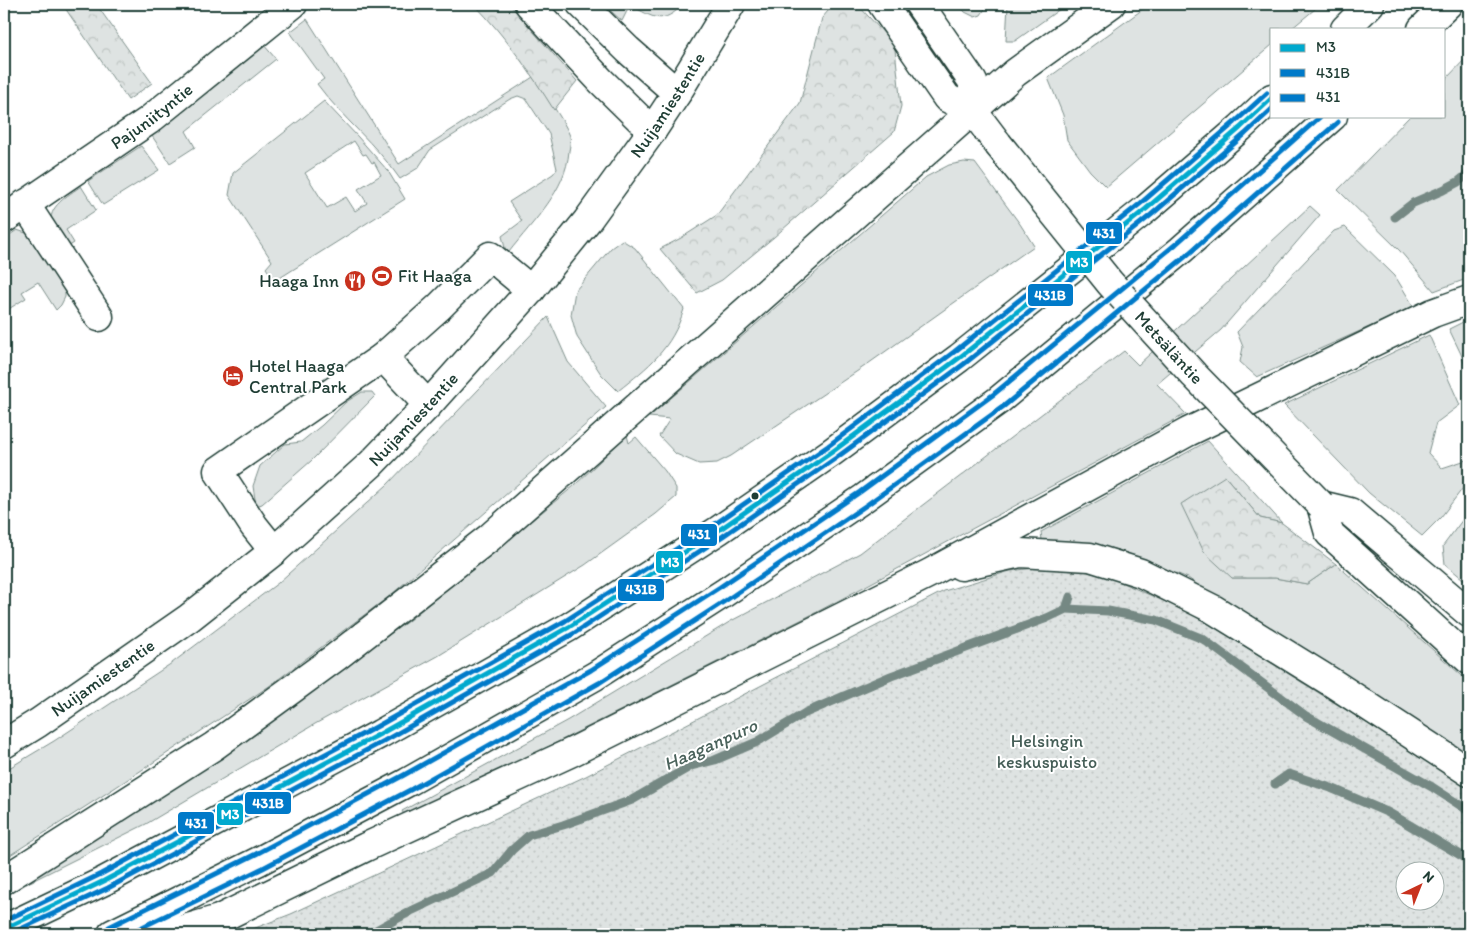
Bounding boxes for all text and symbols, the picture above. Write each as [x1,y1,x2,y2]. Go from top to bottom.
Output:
legend [1270,28,1446,118]
text: M3 [1316,38,1336,56]
street label: Nuijamiestentie [625,48,710,162]
text: 431B [1316,64,1350,82]
street label: Pajuniityntie [106,78,197,154]
text: 431 [1316,88,1340,106]
line badge: 431 [1085,221,1123,245]
text: 431 [1093,225,1116,242]
line badge: M3 [1065,250,1093,274]
text: M3 [1070,254,1089,271]
sports icon: Fit Haaga [370,264,394,288]
place label: Fit Haaga [398,265,472,287]
restaurant icon: Haaga Inn [343,269,367,293]
place label: Haaga Inn [259,270,339,292]
line badge: 431B [1027,283,1074,307]
text: 431B [1034,287,1066,304]
street label: Metsäläntie [1130,306,1208,389]
place label: Hotel Haaga Central Park [249,355,348,398]
hotel icon: Hotel Haaga Central Park [221,364,245,388]
street label: Nuijamiestentie [364,368,463,471]
unlabelled marker [750,491,760,501]
line badge: 431 [680,523,718,547]
text: 431 [688,526,711,543]
line badge: M3 [655,550,684,574]
text: M3 [661,554,680,571]
line badge: 431B [617,578,665,602]
text: 431B [625,581,657,598]
street label: Nuijamiestentie [47,634,159,722]
water label: Haaganpuro [660,713,762,775]
park label: Helsingin keskuspuisto [997,730,1097,773]
line badge: 431B [244,791,292,815]
text: 431B [252,795,284,812]
line badge: M3 [216,802,244,826]
text: M3 [221,806,240,823]
line badge: 431 [177,811,215,835]
text: 431 [185,815,208,832]
north arrow [1396,860,1446,910]
text: N [1419,867,1438,886]

